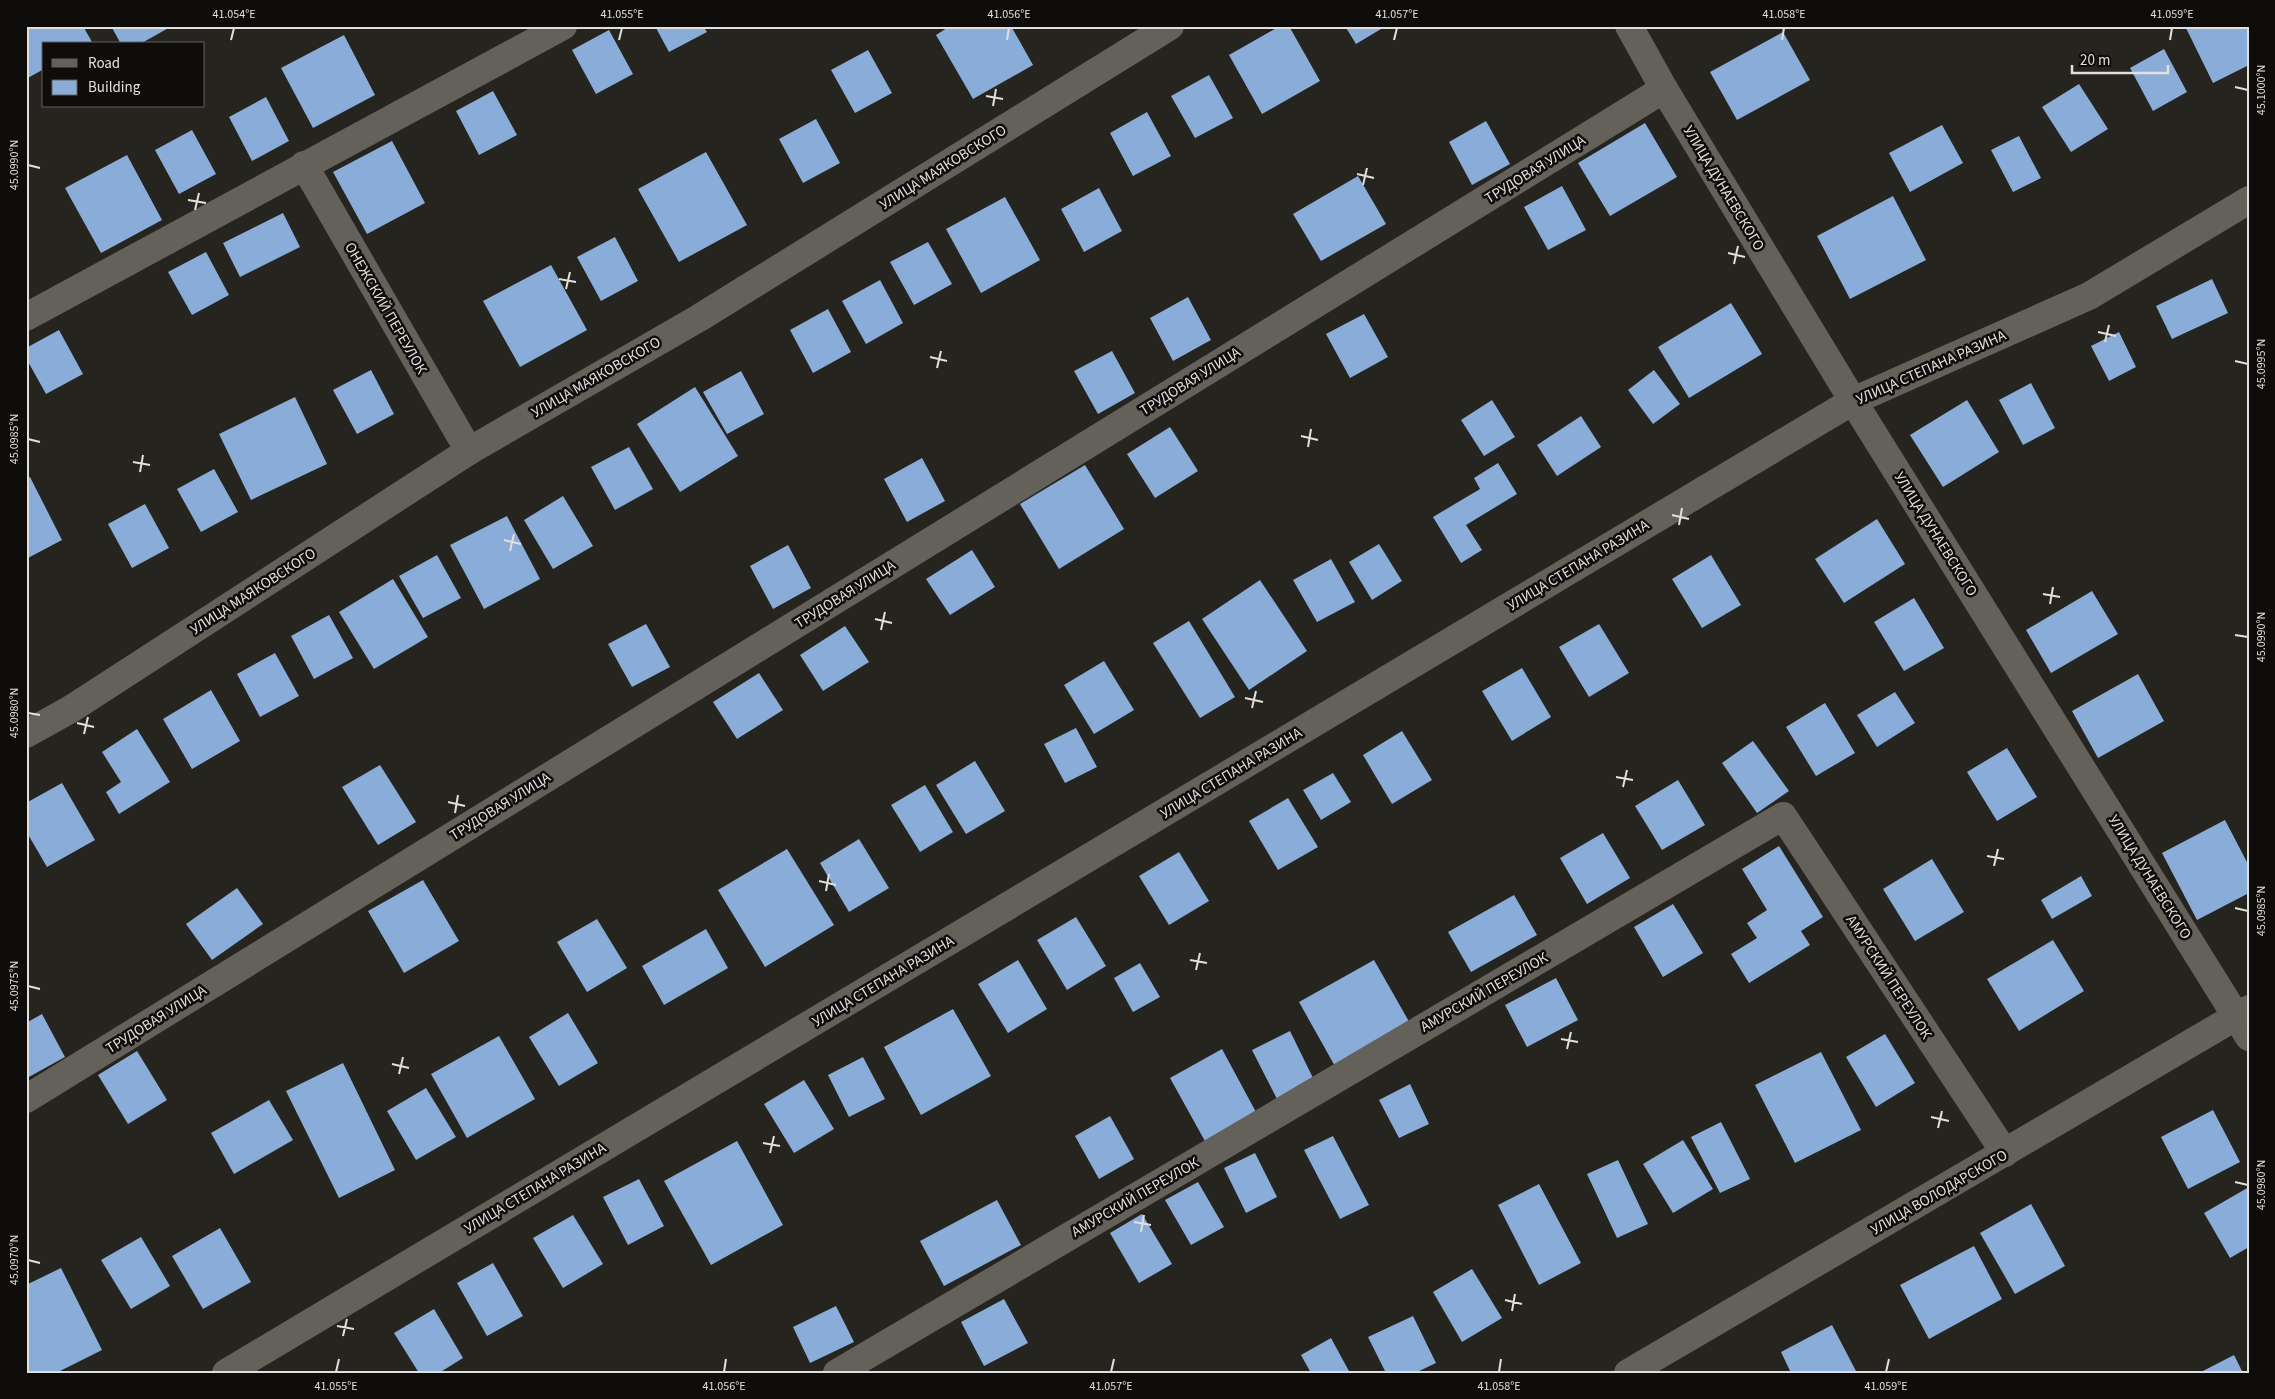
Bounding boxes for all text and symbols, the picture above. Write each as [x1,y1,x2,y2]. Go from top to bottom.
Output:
text: 41.054°E [212,6,256,23]
text: 41.055°E [600,6,644,23]
text: 41.056°E [987,6,1031,23]
text: 41.057°E [1375,6,1419,23]
text: 41.058°E [1762,6,1806,23]
text: 41.059°E [2150,6,2194,23]
legend [42,42,205,108]
scale bar [2072,42,2169,74]
text: 20 m [2080,50,2110,71]
text: Road [88,53,120,74]
text: 45.1000°N [2253,65,2270,115]
text: Building [88,77,141,98]
street label: УЛИЦА МАЯКОВСКОГО [876,120,1011,215]
street label: УЛИЦА ДУНАЕВСКОГО [1678,122,1769,255]
street label: ТРУДОВАЯ УЛИЦА [1481,130,1590,209]
text: 45.0990°N [6,140,23,190]
street label: ОНЕЖСКИЙ ПЕРЕУЛОК [339,239,432,378]
street label: УЛИЦА СТЕПАНА РАЗИНА [1853,325,2010,410]
street label: УЛИЦА МАЯКОВСКОГО [528,332,665,423]
text: 45.0995°N [2253,339,2270,389]
street label: ТРУДОВАЯ УЛИЦА [1136,342,1245,421]
text: 45.0985°N [6,414,23,464]
street label: УЛИЦА ДУНАЕВСКОГО [1889,468,1982,600]
street label: УЛИЦА СТЕПАНА РАЗИНА [1503,514,1654,616]
street label: УЛИЦА МАЯКОВСКОГО [186,543,320,640]
street label: ТРУДОВАЯ УЛИЦА [791,555,900,634]
text: 45.0990°N [2253,612,2270,662]
text: 45.0980°N [6,688,23,738]
street label: УЛИЦА СТЕПАНА РАЗИНА [1156,722,1307,824]
street label: ТРУДОВАЯ УЛИЦА [446,767,555,846]
street label: УЛИЦА ДУНАЕВСКОГО [2103,811,2196,943]
text: 45.0985°N [2253,886,2270,936]
street label: АМУРСКИЙ ПЕРЕУЛОК [1841,911,1937,1044]
street label: УЛИЦА СТЕПАНА РАЗИНА [808,930,959,1032]
street label: АМУРСКИЙ ПЕРЕУЛОК [1417,947,1552,1038]
text: 45.0975°N [6,961,23,1011]
street label: ТРУДОВАЯ УЛИЦА [102,980,211,1059]
street label: УЛИЦА СТЕПАНА РАЗИНА [460,1137,611,1239]
street label: УЛИЦА ВОЛОДАРСКОГО [1867,1145,2011,1240]
street label: АМУРСКИЙ ПЕРЕУЛОК [1068,1152,1203,1243]
text: 45.0980°N [2253,1160,2270,1210]
text: 45.0970°N [6,1235,23,1285]
text: 41.055°E [314,1378,358,1395]
text: 41.056°E [702,1378,746,1395]
text: 41.057°E [1089,1378,1133,1395]
text: 41.058°E [1477,1378,1521,1395]
text: 41.059°E [1864,1378,1908,1395]

